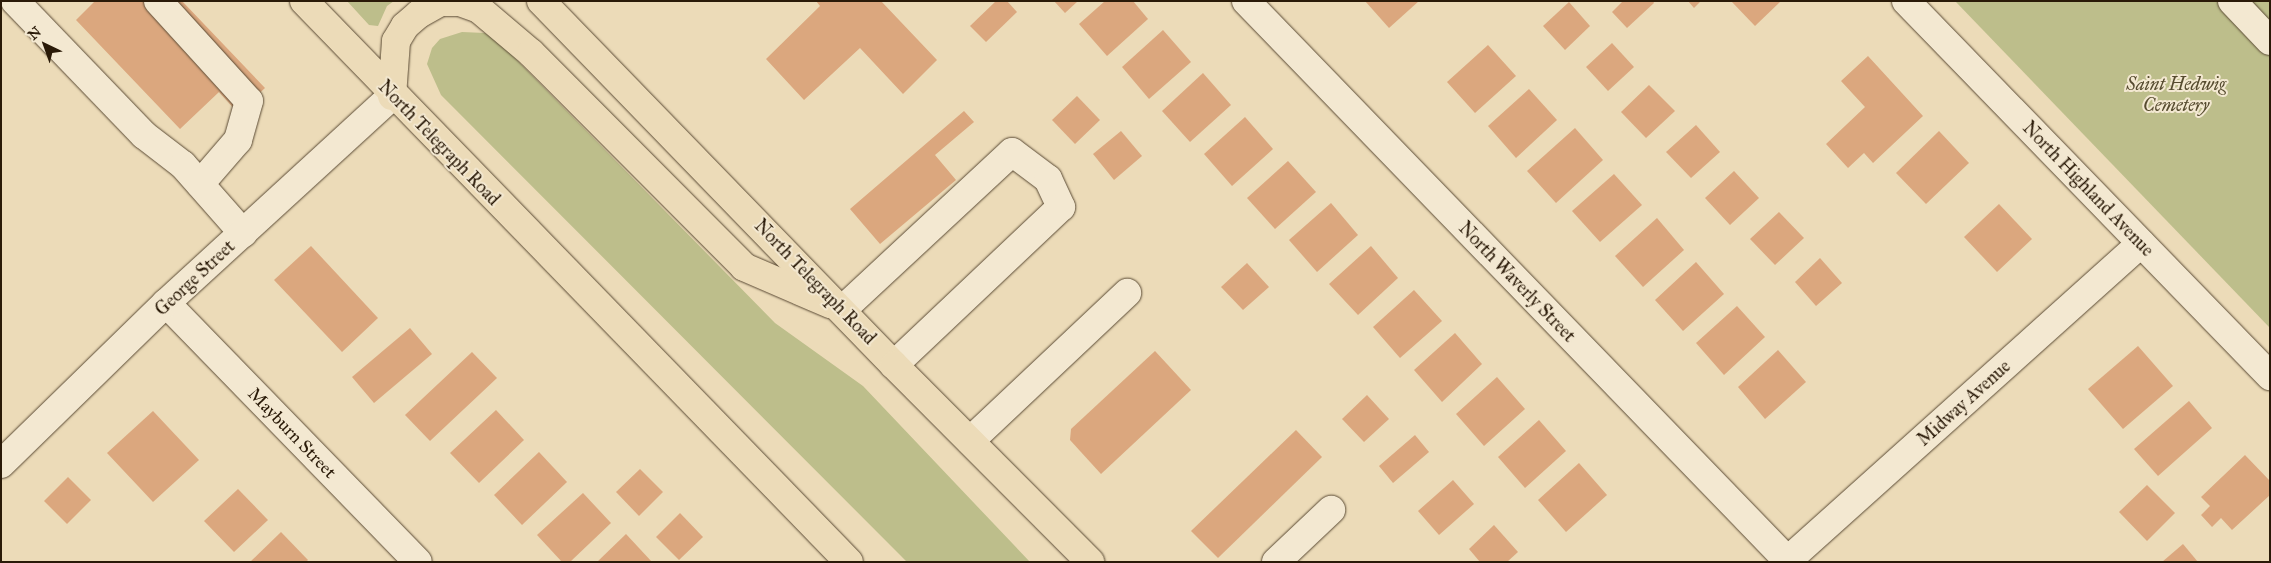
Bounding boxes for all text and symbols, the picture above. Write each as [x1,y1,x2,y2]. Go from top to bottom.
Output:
north arrow [20,20,70,70]
text: N [25,23,45,44]
park label: Saint Hedwig Cemetery [2126,74,2226,116]
street label: North Telegraph Road [374,76,504,210]
street label: North Highland Avenue [2018,117,2158,261]
street label: North Telegraph Road [750,215,880,349]
street label: North Waverly Street [1454,217,1580,347]
street label: George Street [151,236,239,320]
street label: Midway Avenue [1913,356,2015,450]
street label: Mayburn Street [243,383,341,483]

